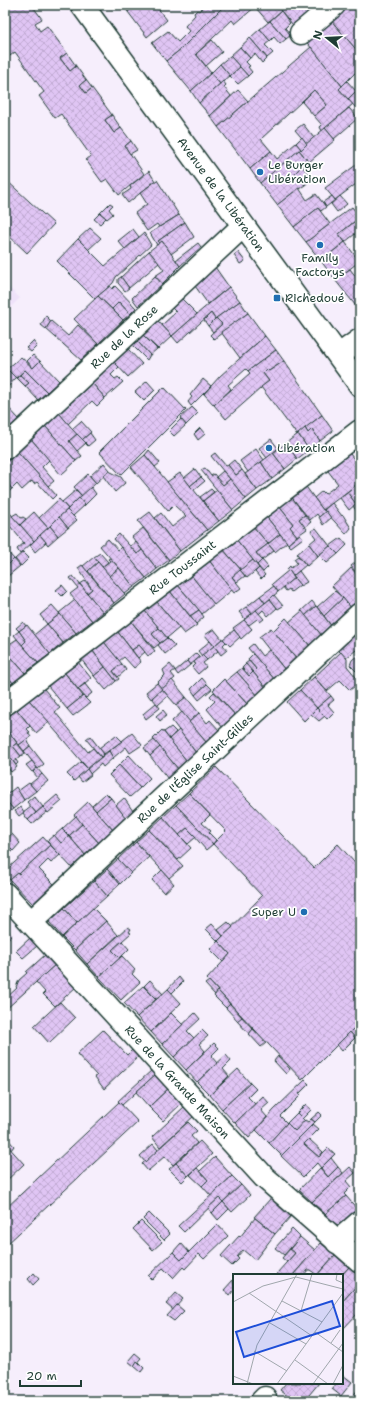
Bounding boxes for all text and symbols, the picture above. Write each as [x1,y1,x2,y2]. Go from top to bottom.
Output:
north arrow [307,18,347,58]
text: N [309,28,327,42]
street label: Avenue de la Libération [174,134,268,255]
place label: Le Burger Libération [268,157,326,187]
marker: Le Burger Libération [255,167,265,177]
marker: Family Factorys [315,240,325,250]
place label: Family Factorys [295,250,345,280]
place label: Richedoué [285,290,345,306]
marker: Richedoué [272,293,282,303]
street label: Rue de la Rose [87,301,162,372]
place label: Libération [277,440,335,456]
marker: Libération [264,443,274,453]
street label: Rue Toussaint [146,537,219,598]
street label: Rue de l'Église Saint-Gilles [134,710,257,827]
place label: Super U [252,904,296,920]
marker: Super U [299,907,309,917]
street label: Rue de la Grande Maison [121,1022,233,1142]
inset map [233,1274,343,1384]
scale bar [20,1362,81,1388]
text: 20 m [26,1368,57,1384]

